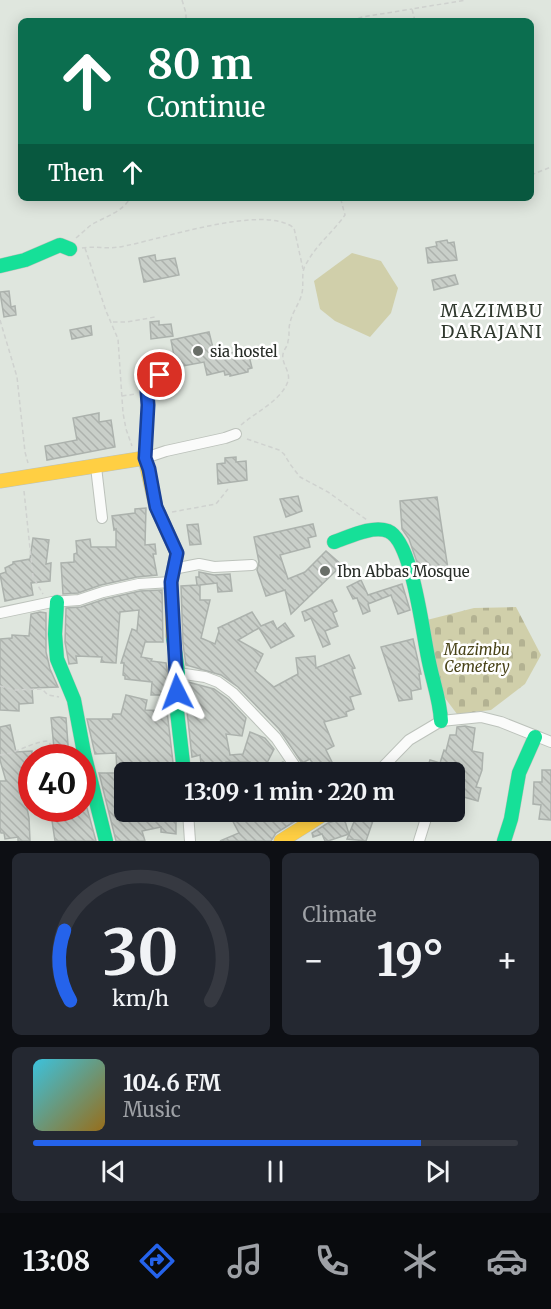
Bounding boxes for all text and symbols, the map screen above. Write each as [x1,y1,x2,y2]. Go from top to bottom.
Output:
text: 80 m [147,38,253,90]
icon: ahead [48,42,126,120]
text: Continue [147,90,265,124]
icon: ahead [116,156,149,189]
text: Then [48,159,104,187]
district label: MAZIMBU DARAJANI [440,299,544,343]
place label: sia hostel [210,342,278,361]
marker: sia hostel [191,344,205,358]
pin [134,349,185,400]
icon: arrive [143,358,176,391]
place label: Ibn Abbas Mosque [337,562,470,581]
marker: Ibn Abbas Mosque [318,564,332,578]
park label: Mazimbu Cemetery [443,640,510,676]
position arrow [145,660,209,724]
speed limit sign: 40 [18,744,96,822]
text: 13:09 · 1 min · 220 m [184,778,395,806]
text: Climate [303,902,377,927]
text: 30 [103,914,179,992]
text: 19° [377,932,444,988]
text: − [303,940,325,981]
text: + [496,940,518,981]
text: km/h [112,985,169,1012]
text: 104.6 FM [123,1069,221,1097]
text: Music [123,1097,181,1122]
icon: previous [97,1155,130,1188]
icon: pause [259,1155,292,1188]
icon: next [421,1155,454,1188]
icon: directions [136,1240,178,1282]
icon: music [224,1240,266,1282]
icon: phone [311,1240,353,1282]
icon: climate [399,1240,441,1282]
icon: car [486,1240,528,1282]
text: 13:08 [23,1244,90,1278]

